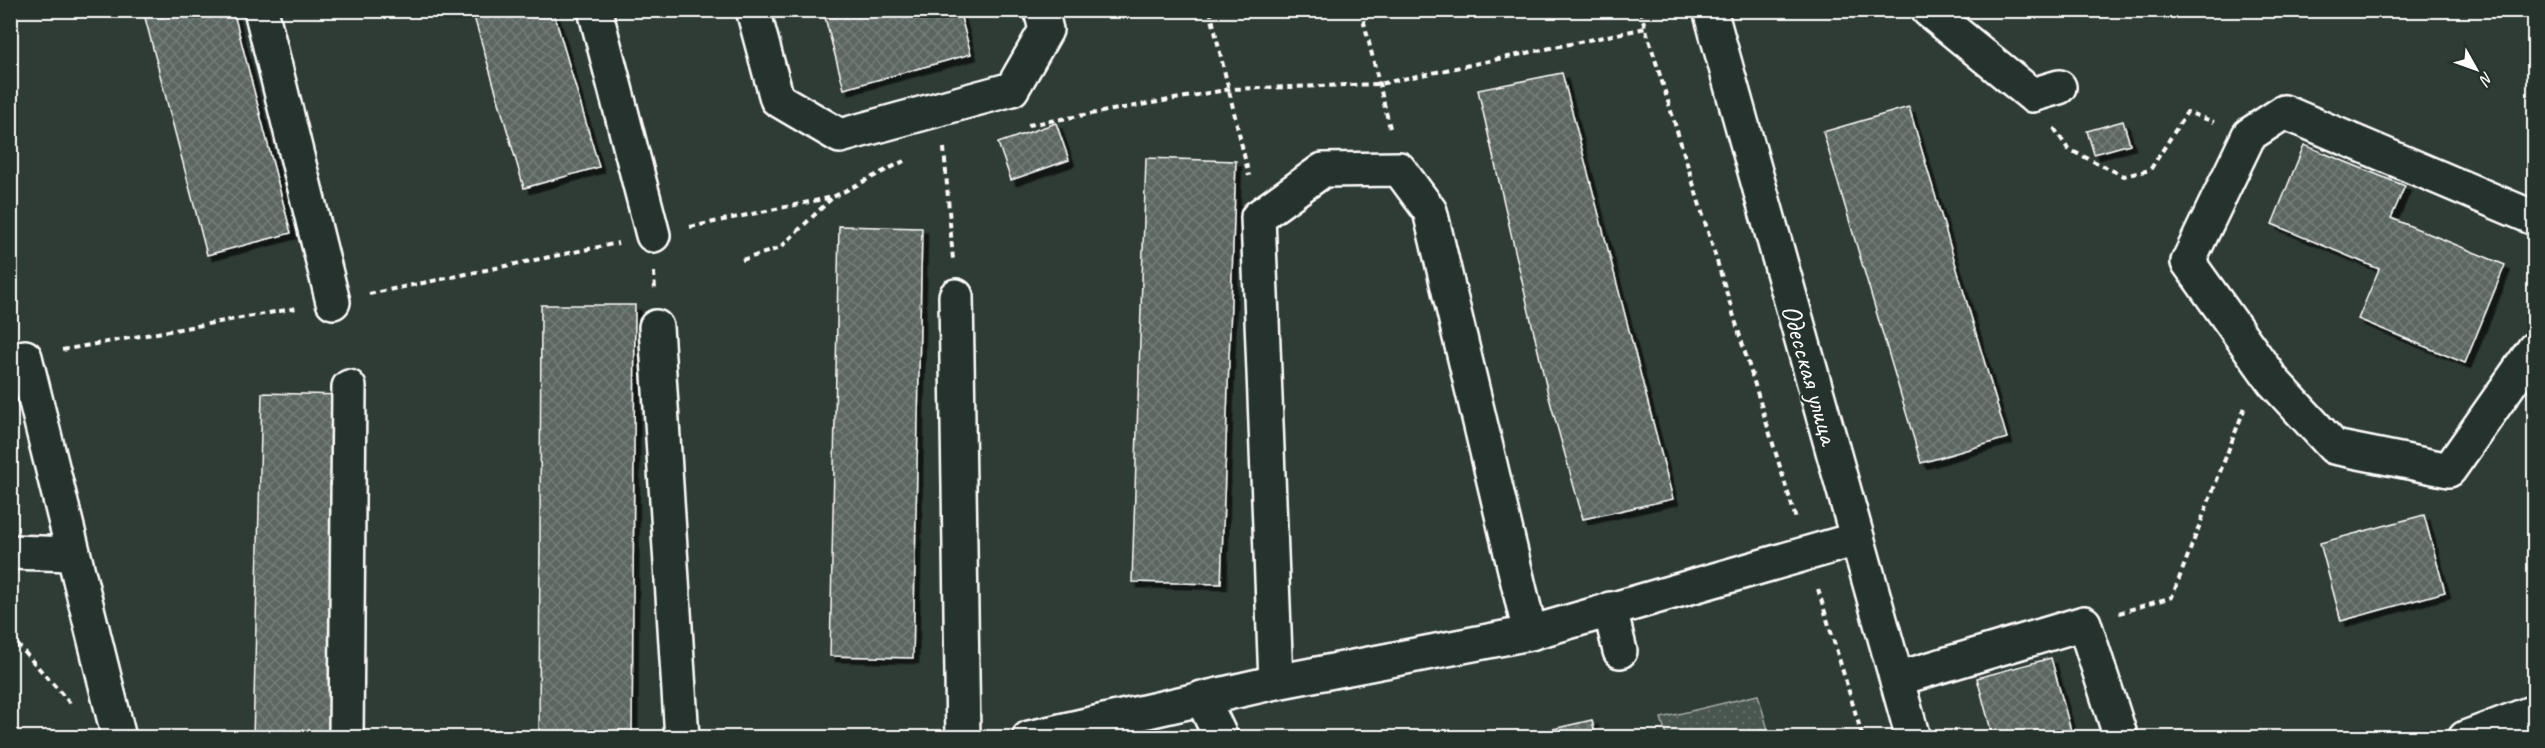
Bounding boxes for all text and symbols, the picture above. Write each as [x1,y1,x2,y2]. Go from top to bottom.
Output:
north arrow [2446,39,2506,99]
text: N [2474,68,2498,91]
street label: Одесская улица [1774,300,1848,451]

